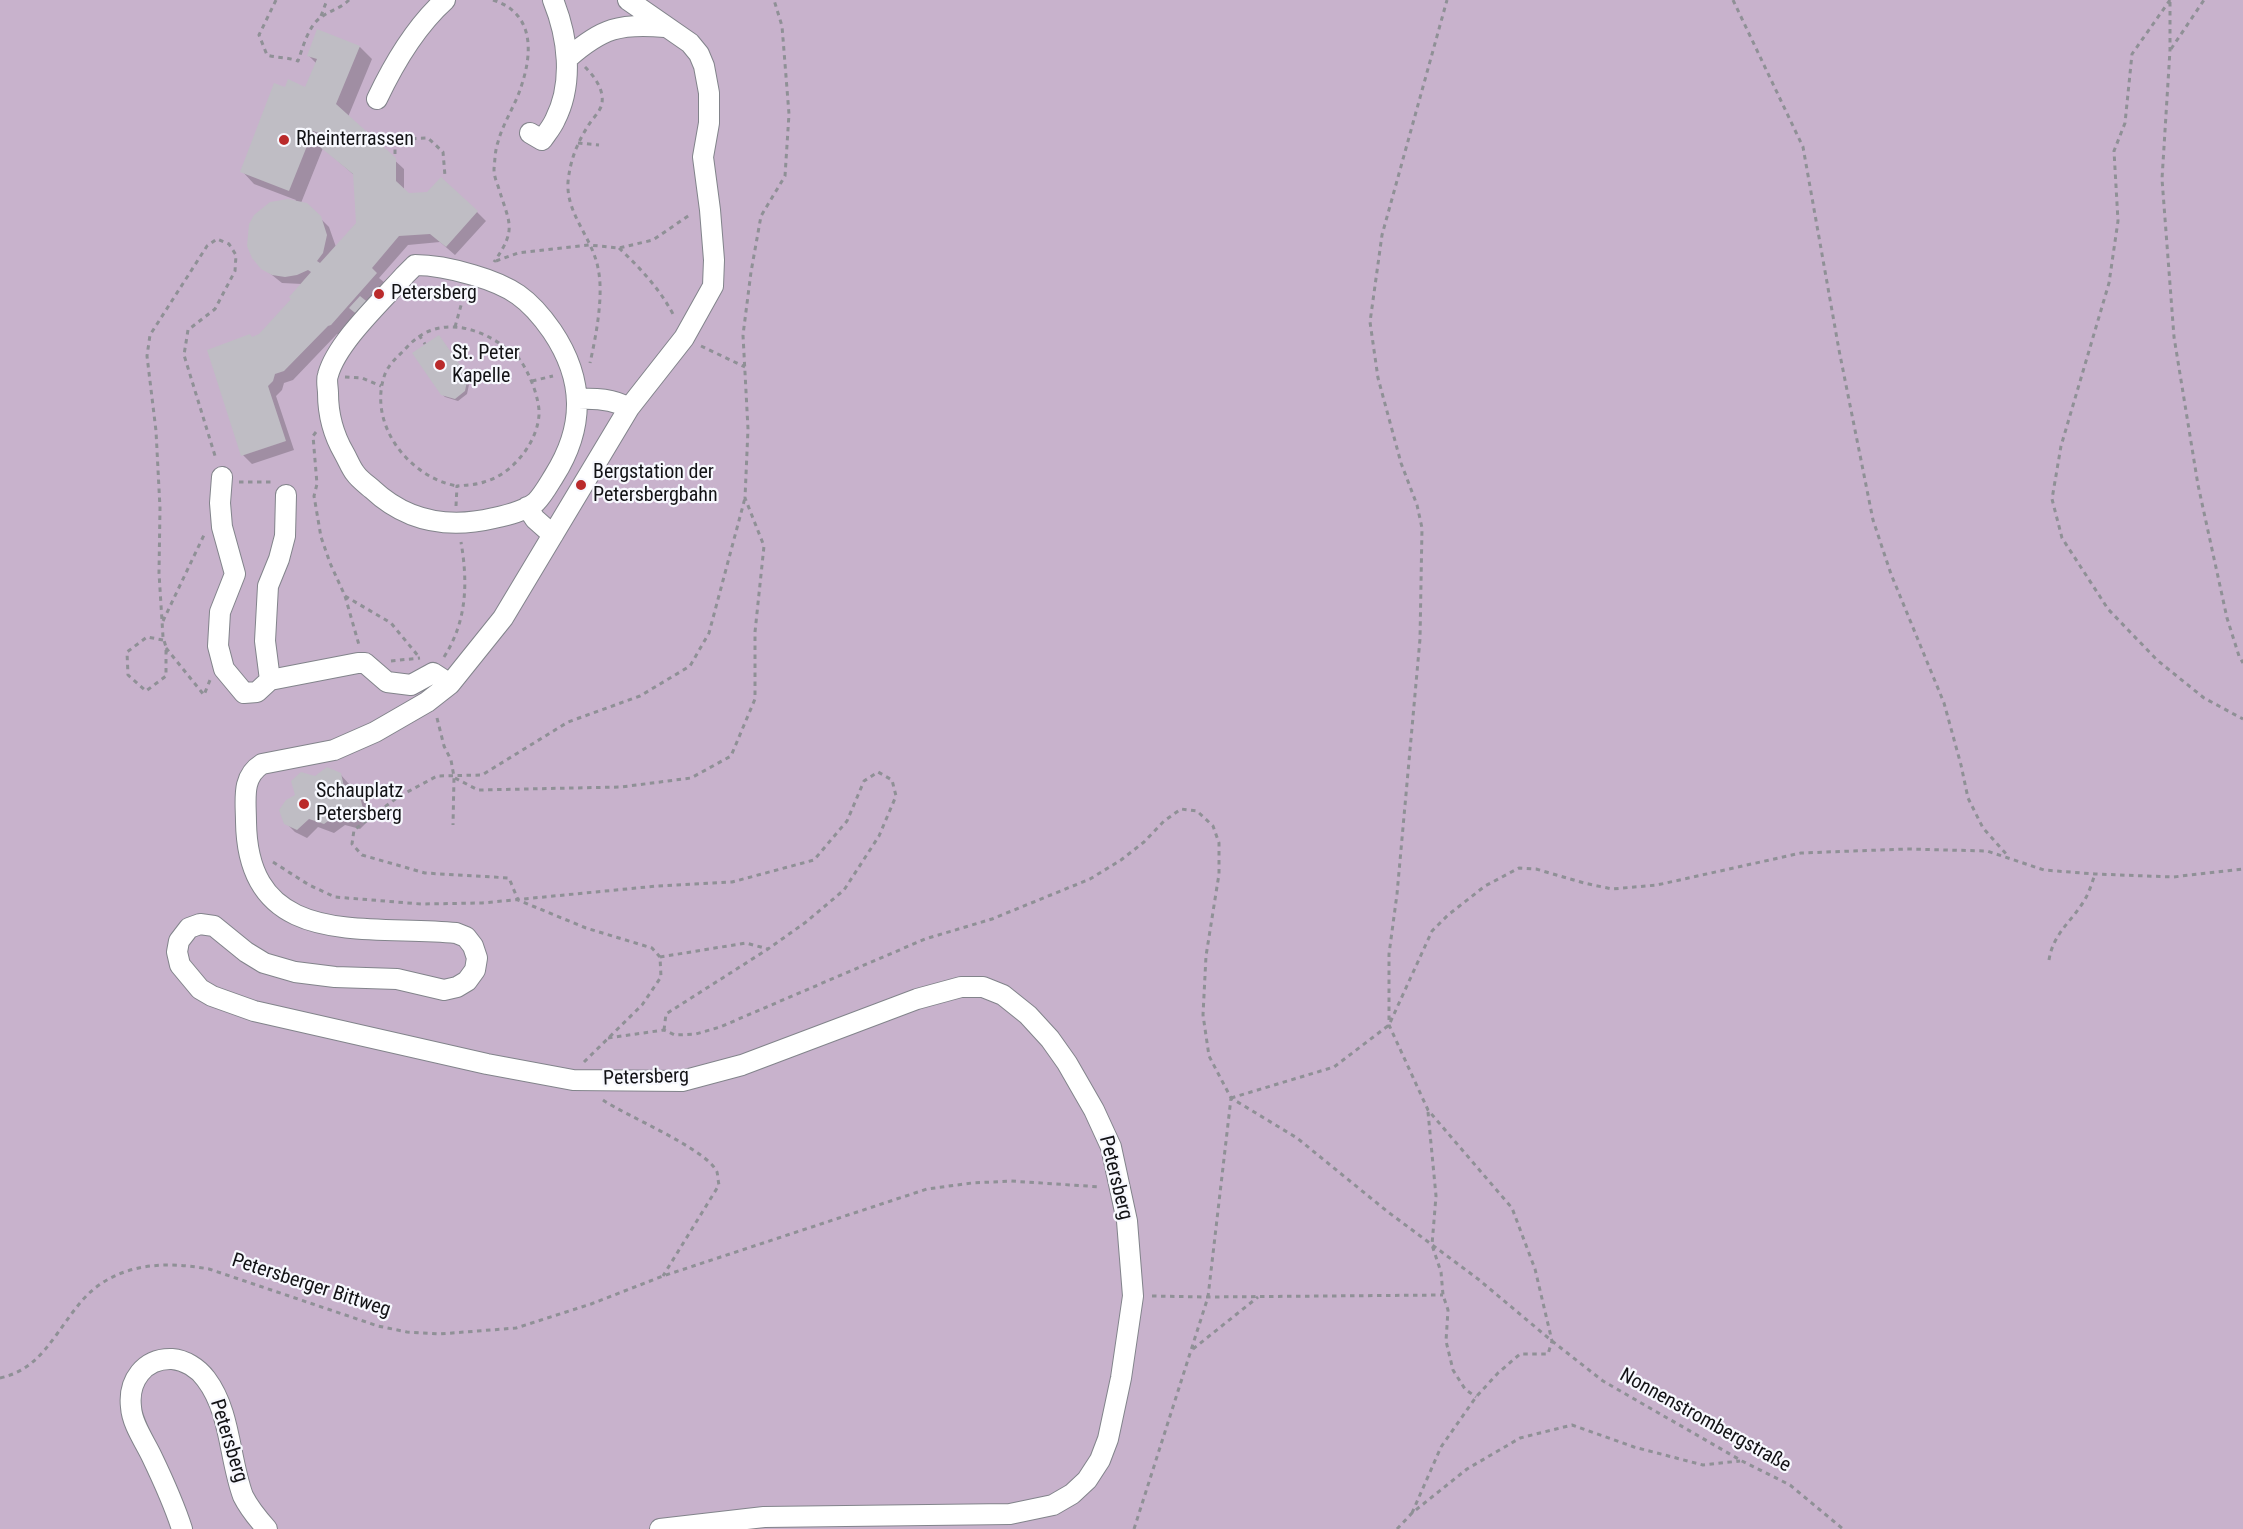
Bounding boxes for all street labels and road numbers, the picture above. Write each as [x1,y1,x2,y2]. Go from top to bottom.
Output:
street label: Petersberg [603,1065,689,1091]
street label: Petersberg [1093,1133,1137,1223]
street label: Petersberger Bittweg [229,1249,393,1323]
street label: Nonnenstrombergstraße [1615,1364,1795,1478]
street label: Petersberg [204,1396,252,1486]

